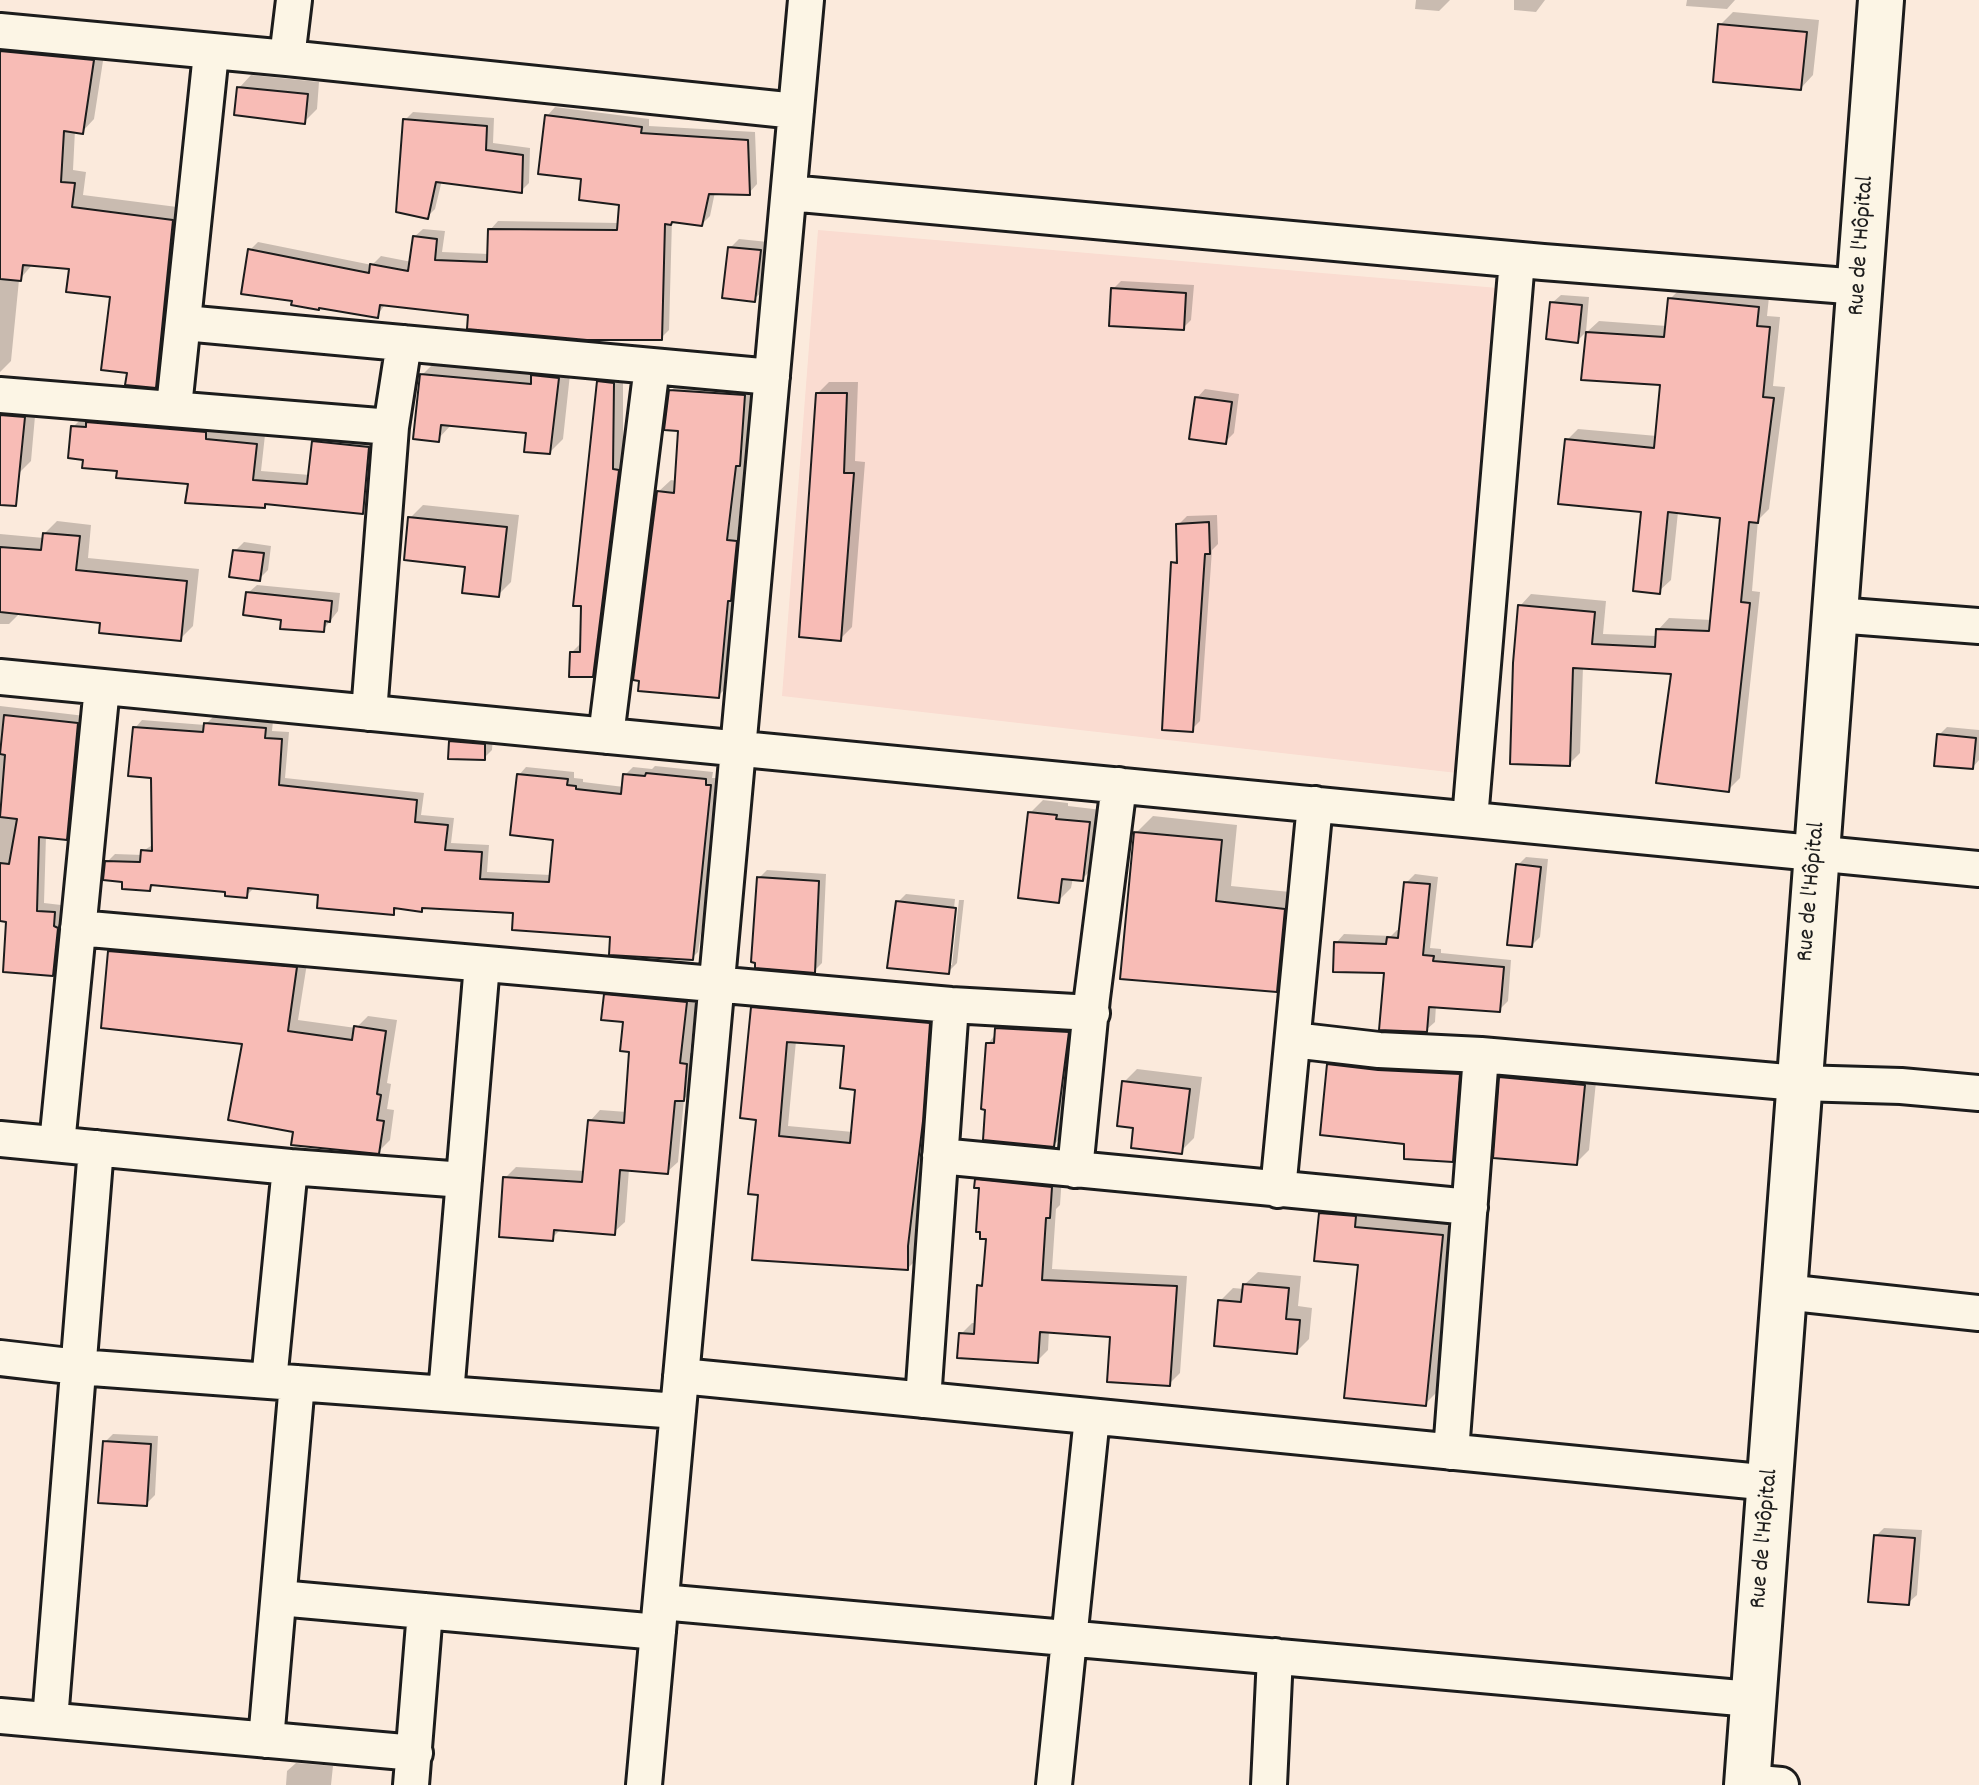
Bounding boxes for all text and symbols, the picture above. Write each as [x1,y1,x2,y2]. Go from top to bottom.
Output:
street label: Rue de l'Hôpital [1844,175,1882,317]
street label: Rue de l'Hôpital [1793,821,1833,963]
street label: Rue de l'Hôpital [1746,1468,1786,1610]

